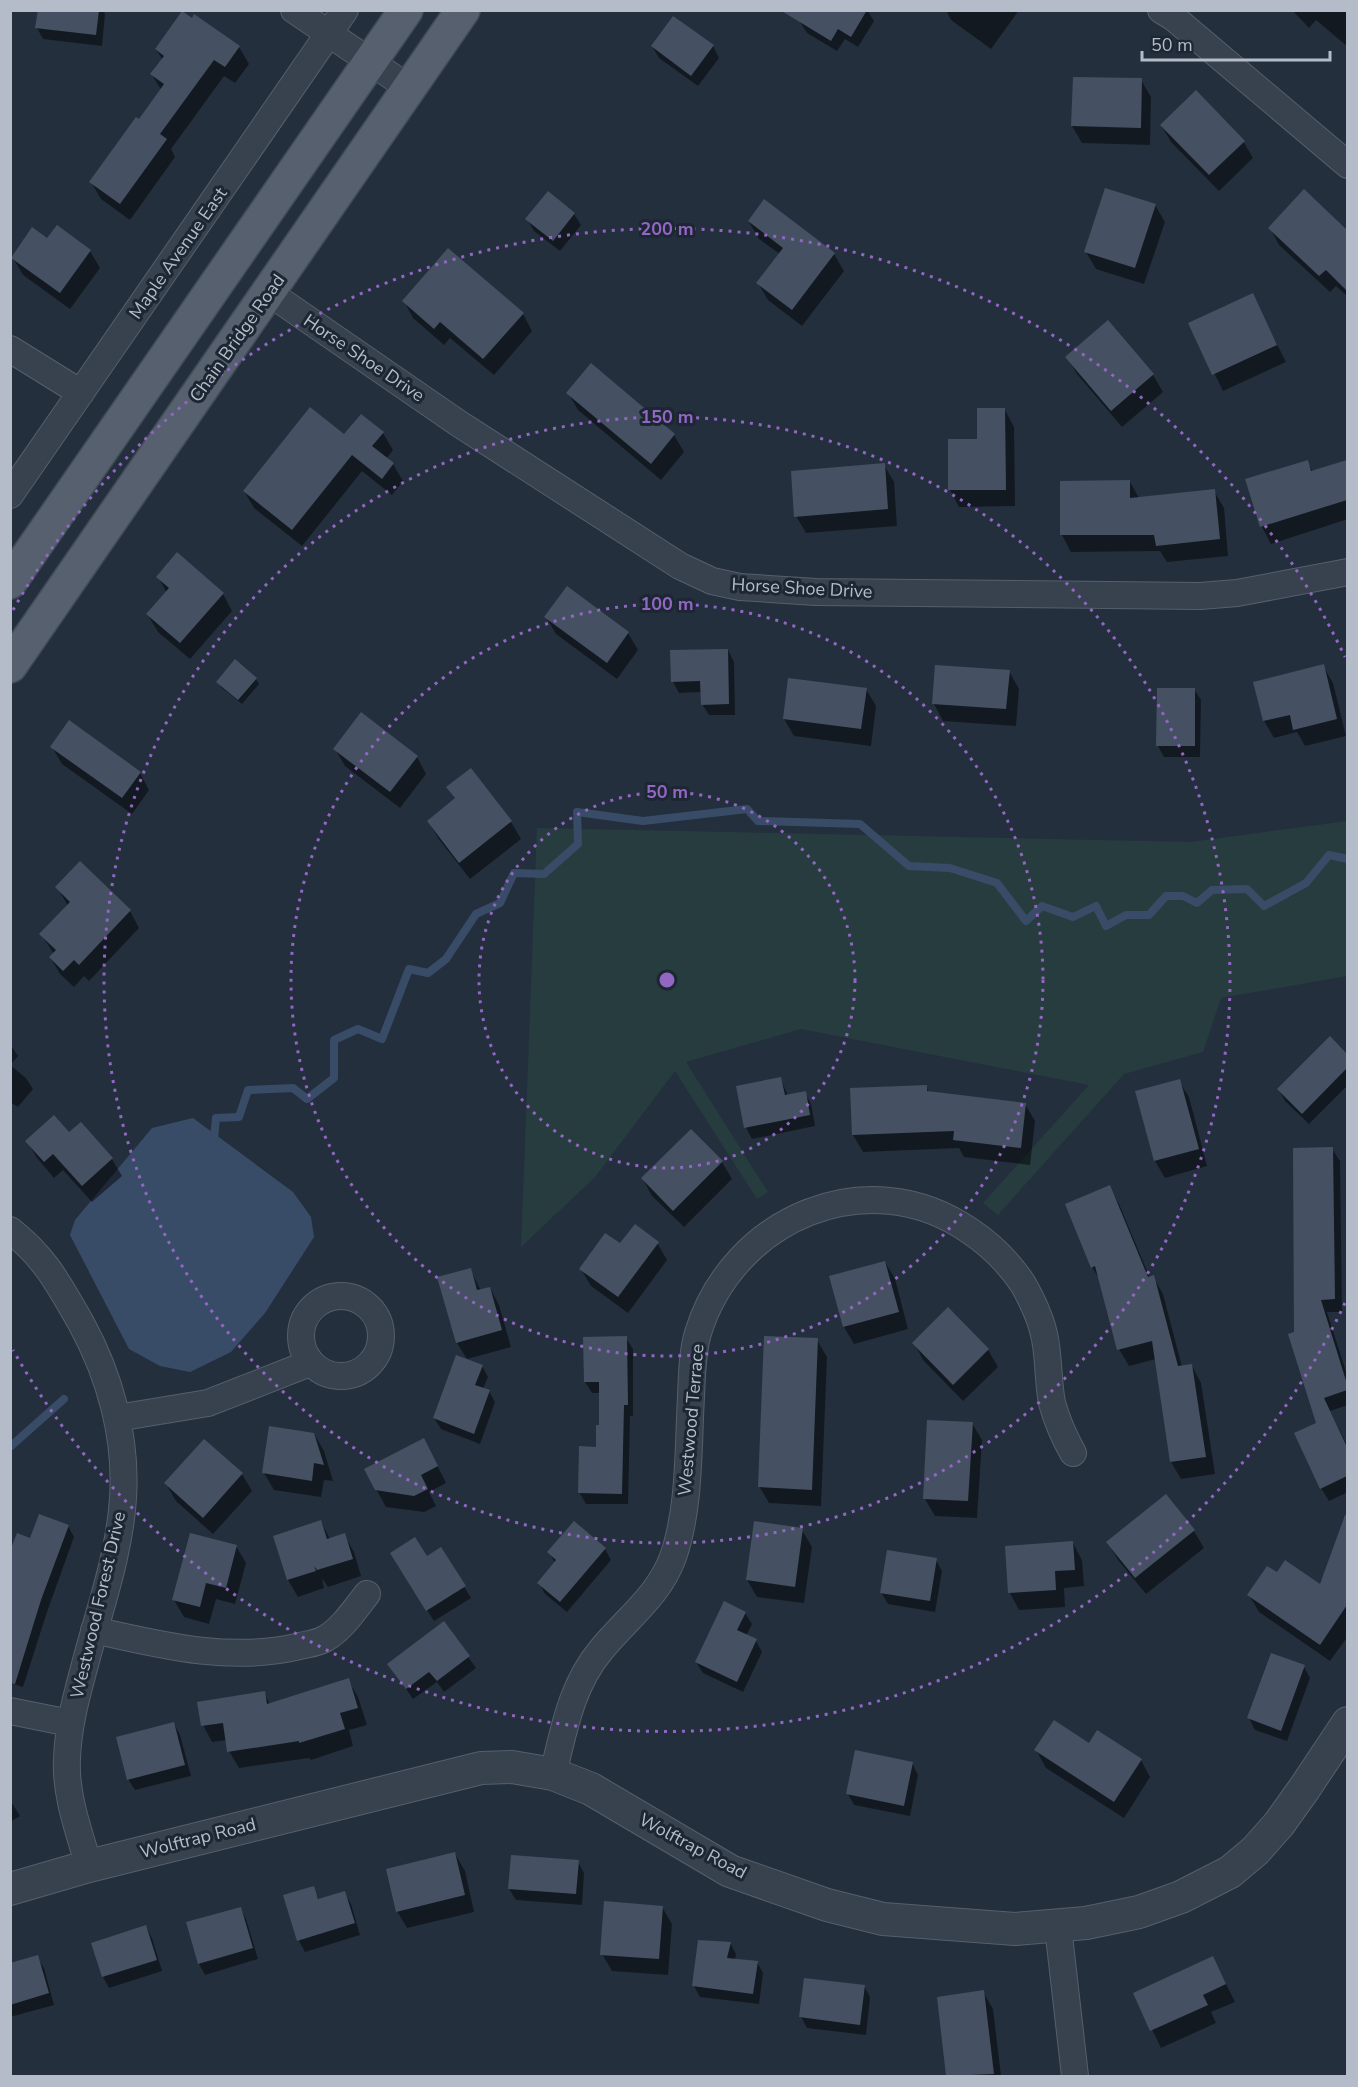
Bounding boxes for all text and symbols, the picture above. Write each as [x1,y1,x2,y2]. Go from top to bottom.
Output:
scale bar [1142,24,1330,62]
text: 50 m [1151,33,1193,57]
street label: Maple Avenue East [124,182,233,324]
text: 200 m [640,217,694,241]
street label: Chain Bridge Road [184,269,290,407]
street label: Horse Shoe Drive [299,309,429,407]
text: 150 m [640,405,694,429]
street label: Horse Shoe Drive [731,572,873,604]
text: 100 m [640,592,694,616]
text: 50 m [646,780,688,804]
centre of rings [657,970,677,990]
street label: Westwood Terrace [672,1343,710,1497]
street label: Westwood Forest Drive [65,1509,131,1701]
street label: Wolftrap Road [635,1808,751,1884]
street label: Wolftrap Road [137,1812,259,1864]

